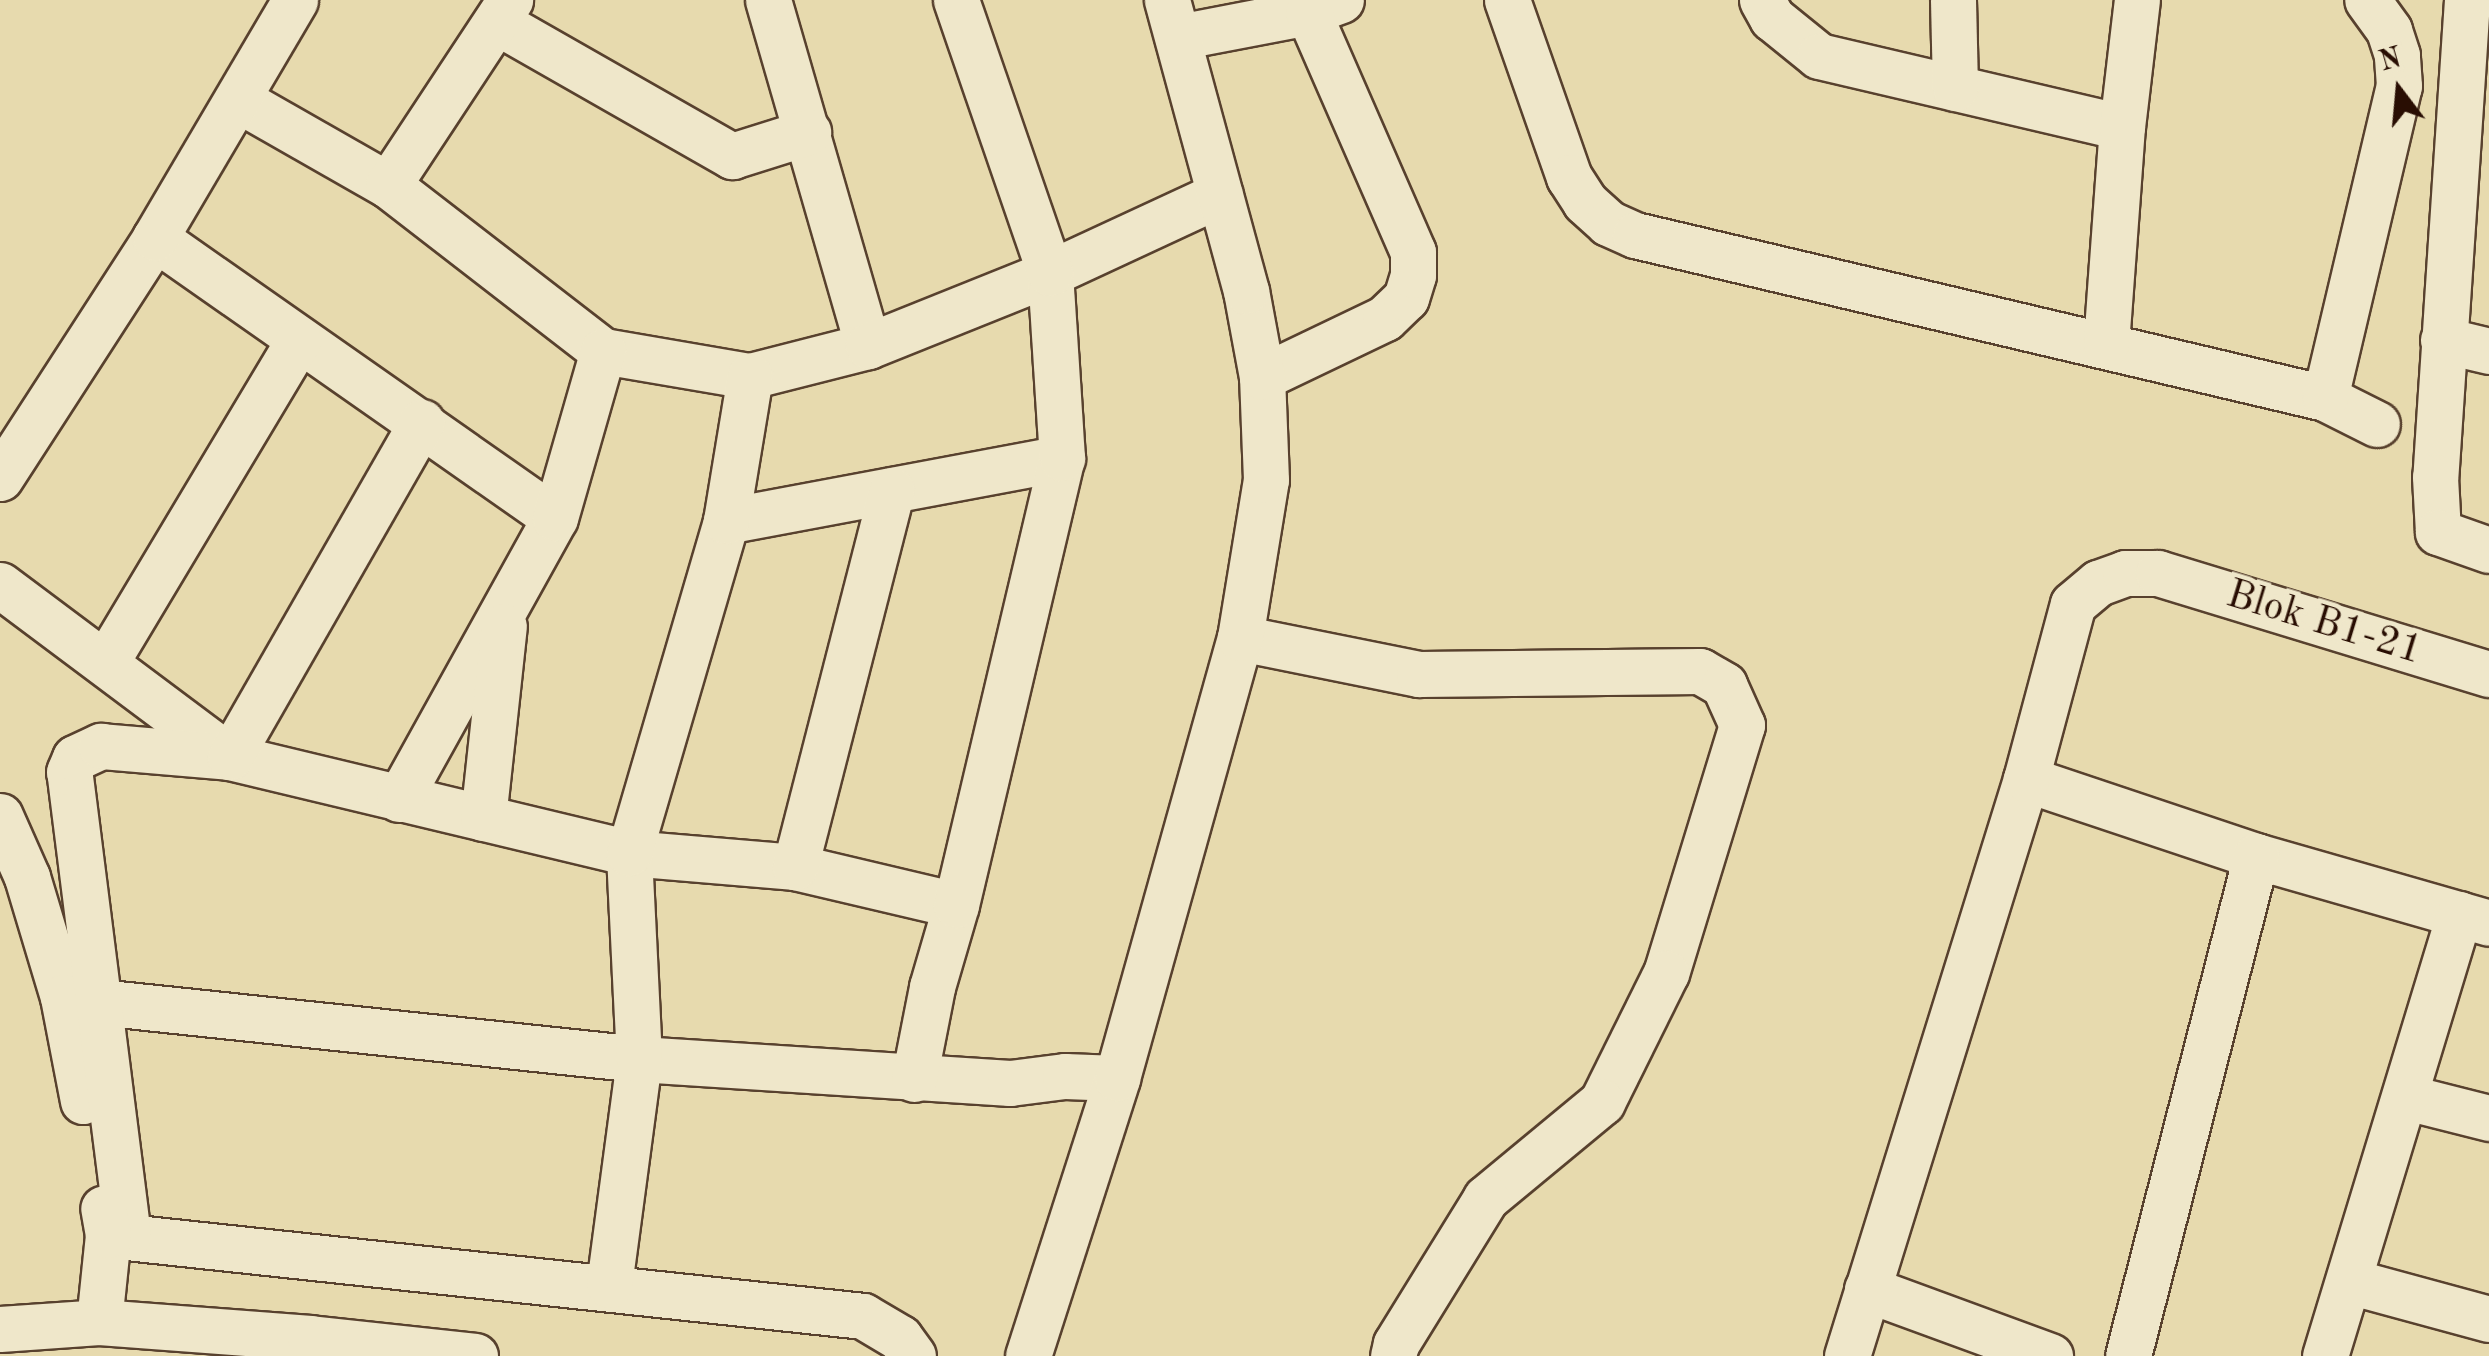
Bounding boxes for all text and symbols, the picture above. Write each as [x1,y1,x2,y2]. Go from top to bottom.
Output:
north arrow [2349,40,2449,140]
text: N [2377,45,2405,78]
street label: Blok B1-21 [2220,571,2428,677]

